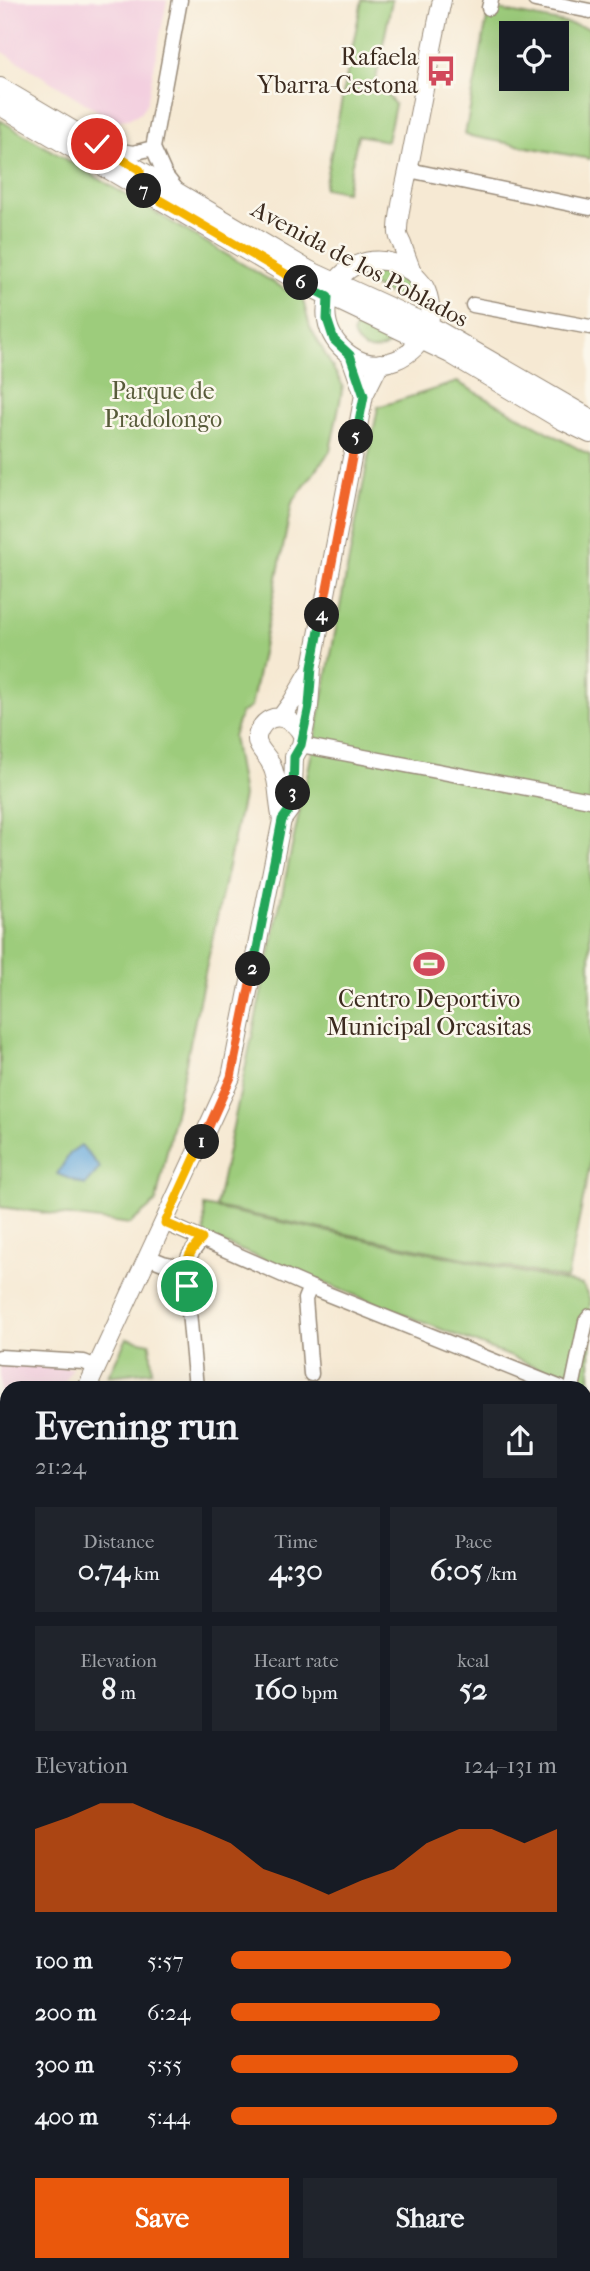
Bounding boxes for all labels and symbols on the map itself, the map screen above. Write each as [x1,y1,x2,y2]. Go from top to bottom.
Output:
place label: Rafaela Ybarra-Cestona [257,43,419,99]
bus stop icon: Rafaela Ybarra-Cestona [424,54,458,88]
pin [67,114,127,174]
pin: 7 [127,174,162,208]
street label: Avenida de los Poblados [246,194,473,333]
pin: 6 [284,266,318,300]
park label: Parque de Pradolongo [104,377,222,433]
pin: 5 [338,420,374,454]
pin: 4 [304,598,340,632]
pin: 3 [276,776,310,810]
sports icon: Centro Deportivo Municipal Orcasitas [412,947,446,981]
pin: 2 [236,951,270,986]
place label: Centro Deportivo Municipal Orcasitas [327,985,532,1041]
pin: 1 [184,1124,220,1160]
pin [157,1256,217,1316]

